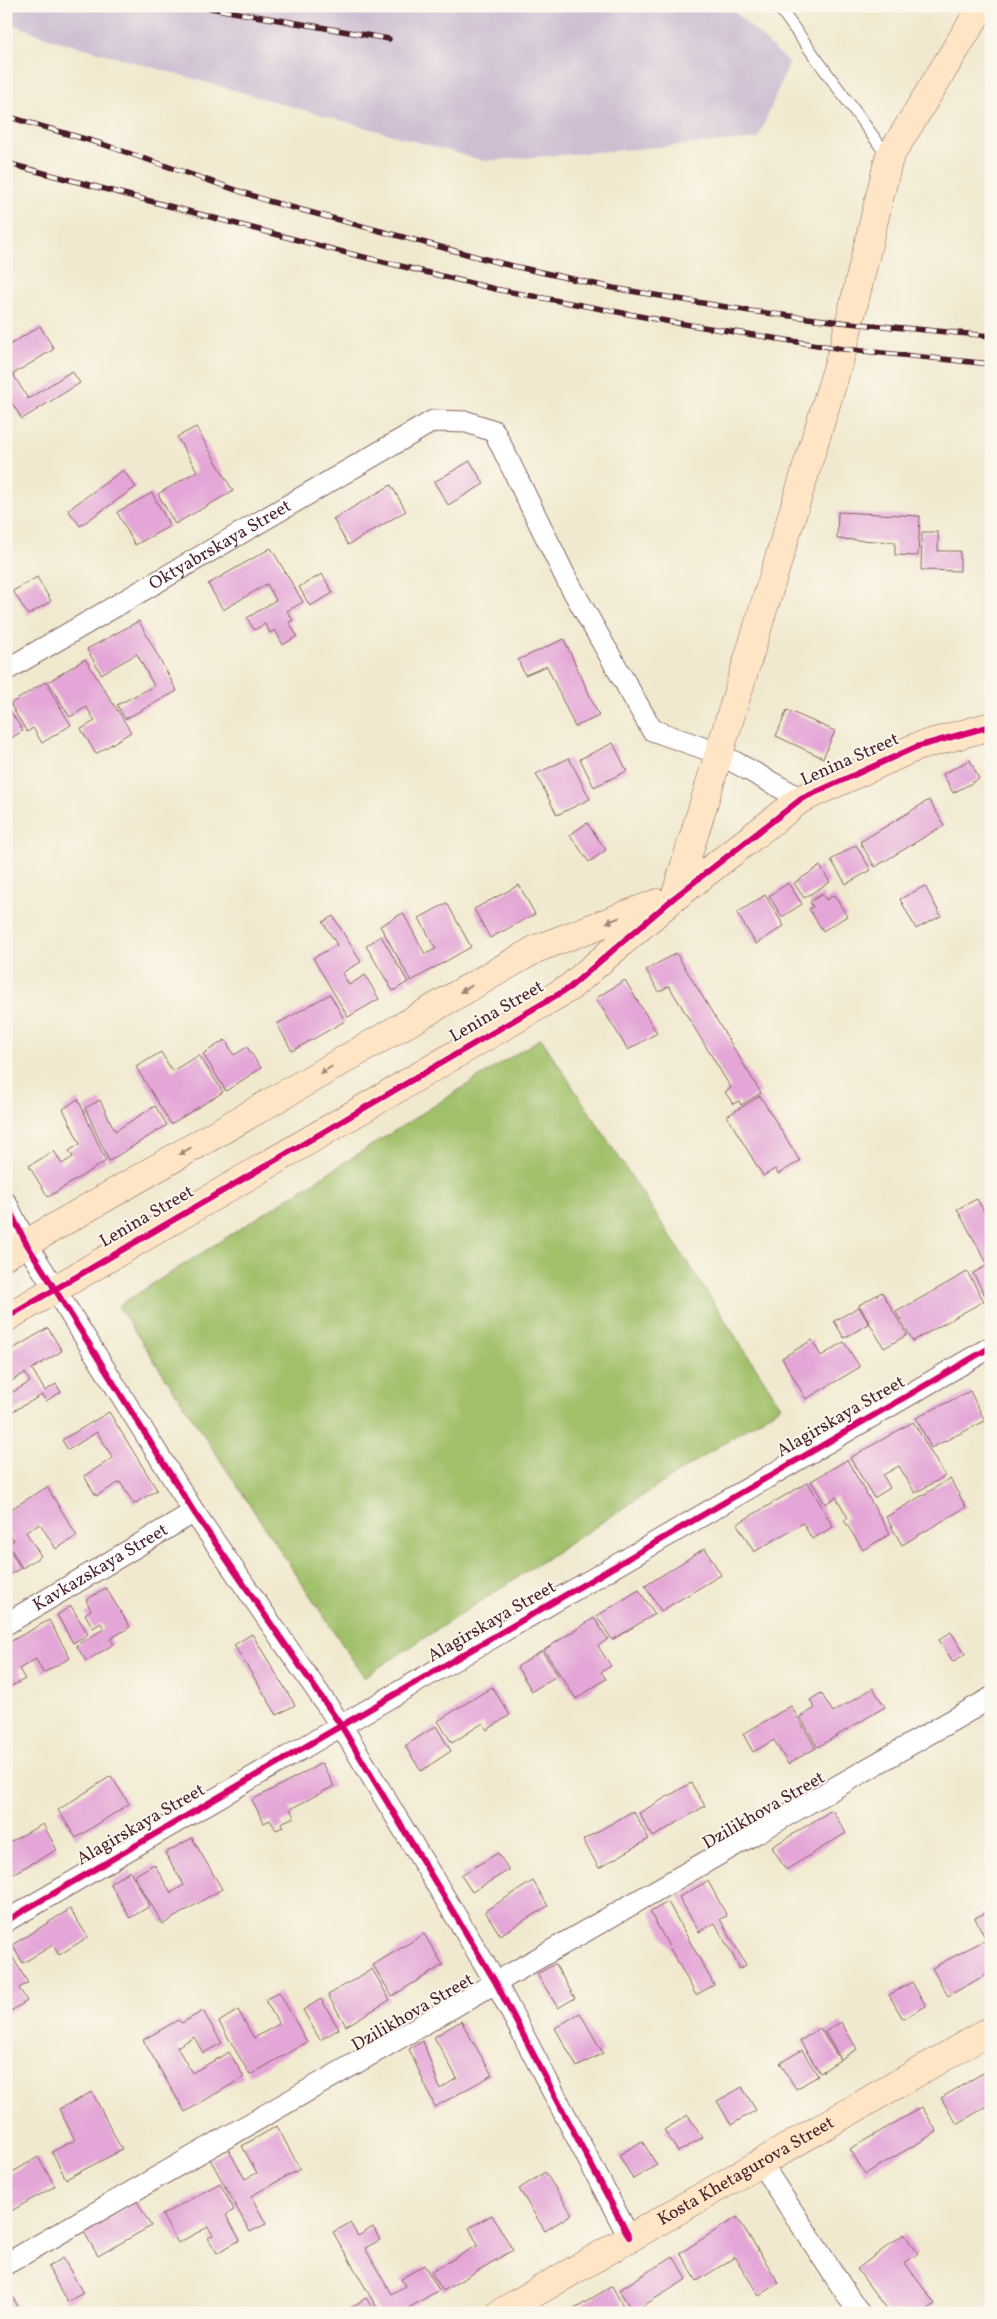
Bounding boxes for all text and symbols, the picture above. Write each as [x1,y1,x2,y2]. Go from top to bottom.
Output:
street label: Oktyabrskaya Street [144,494,296,596]
street label: Lenina Street [797,727,903,793]
one-way arrow [605,916,620,924]
street label: Lenina Street [445,975,549,1049]
one-way arrow [459,985,474,993]
one-way arrow [318,1066,333,1074]
one-way arrow [178,1147,192,1156]
street label: Lenina Street [95,1180,199,1254]
street label: Alagirskaya Street [772,1370,910,1464]
street label: Kavkazskaya Street [28,1518,173,1618]
street label: Alagirskaya Street [423,1575,561,1669]
street label: Dzilikhova Street [698,1766,830,1856]
street label: Alagirskaya Street [72,1778,210,1872]
street label: Dzilikhova Street [347,1968,479,2058]
street label: Kosta Khetagurova Street [653,2110,839,2232]

